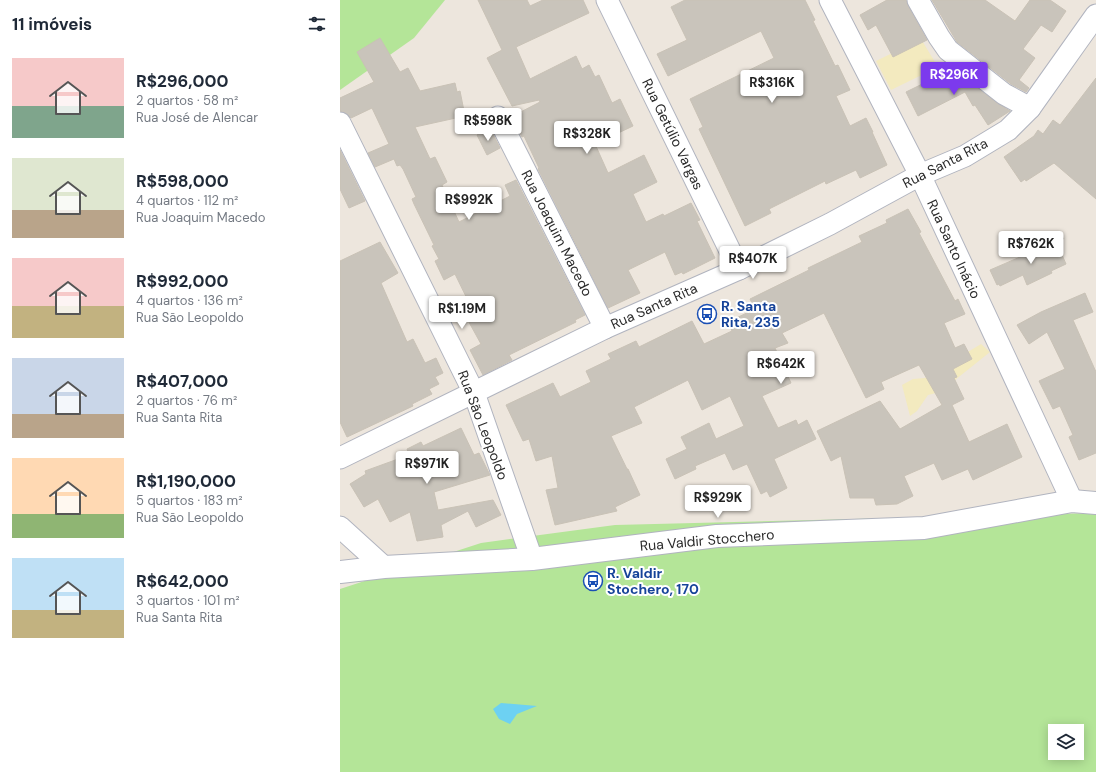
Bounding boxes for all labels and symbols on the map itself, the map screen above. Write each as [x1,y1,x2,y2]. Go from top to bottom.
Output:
pin: R$296K [921,62,987,96]
pin: R$316K [739,70,805,104]
street label: Rua Getúlio Vargas [638,75,708,193]
pin: R$598K [455,108,521,142]
pin: R$328K [554,121,620,155]
street label: Rua Santa Rita [899,134,991,192]
street label: Rua Joaquim Macedo [517,167,597,299]
pin: R$992K [436,187,502,221]
street label: Rua Santo Inácio [923,197,985,301]
pin: R$762K [998,231,1064,265]
pin: R$407K [720,246,786,280]
street label: Rua Santa Rita [608,279,700,333]
pin: R$1.19M [425,296,499,330]
place label: R. Santa Rita, 235 [721,297,780,331]
bus stop icon: R. Santa Rita, 235 [696,303,718,325]
pin: R$642K [748,351,814,385]
street label: Rua São Leopoldo [454,368,512,482]
pin: R$971K [394,451,460,485]
pin: R$929K [685,485,751,519]
street label: Rua Valdir Stocchero [639,525,775,555]
place label: R. Valdir Stochero, 170 [607,564,699,598]
bus stop icon: R. Valdir Stochero, 170 [582,570,604,592]

